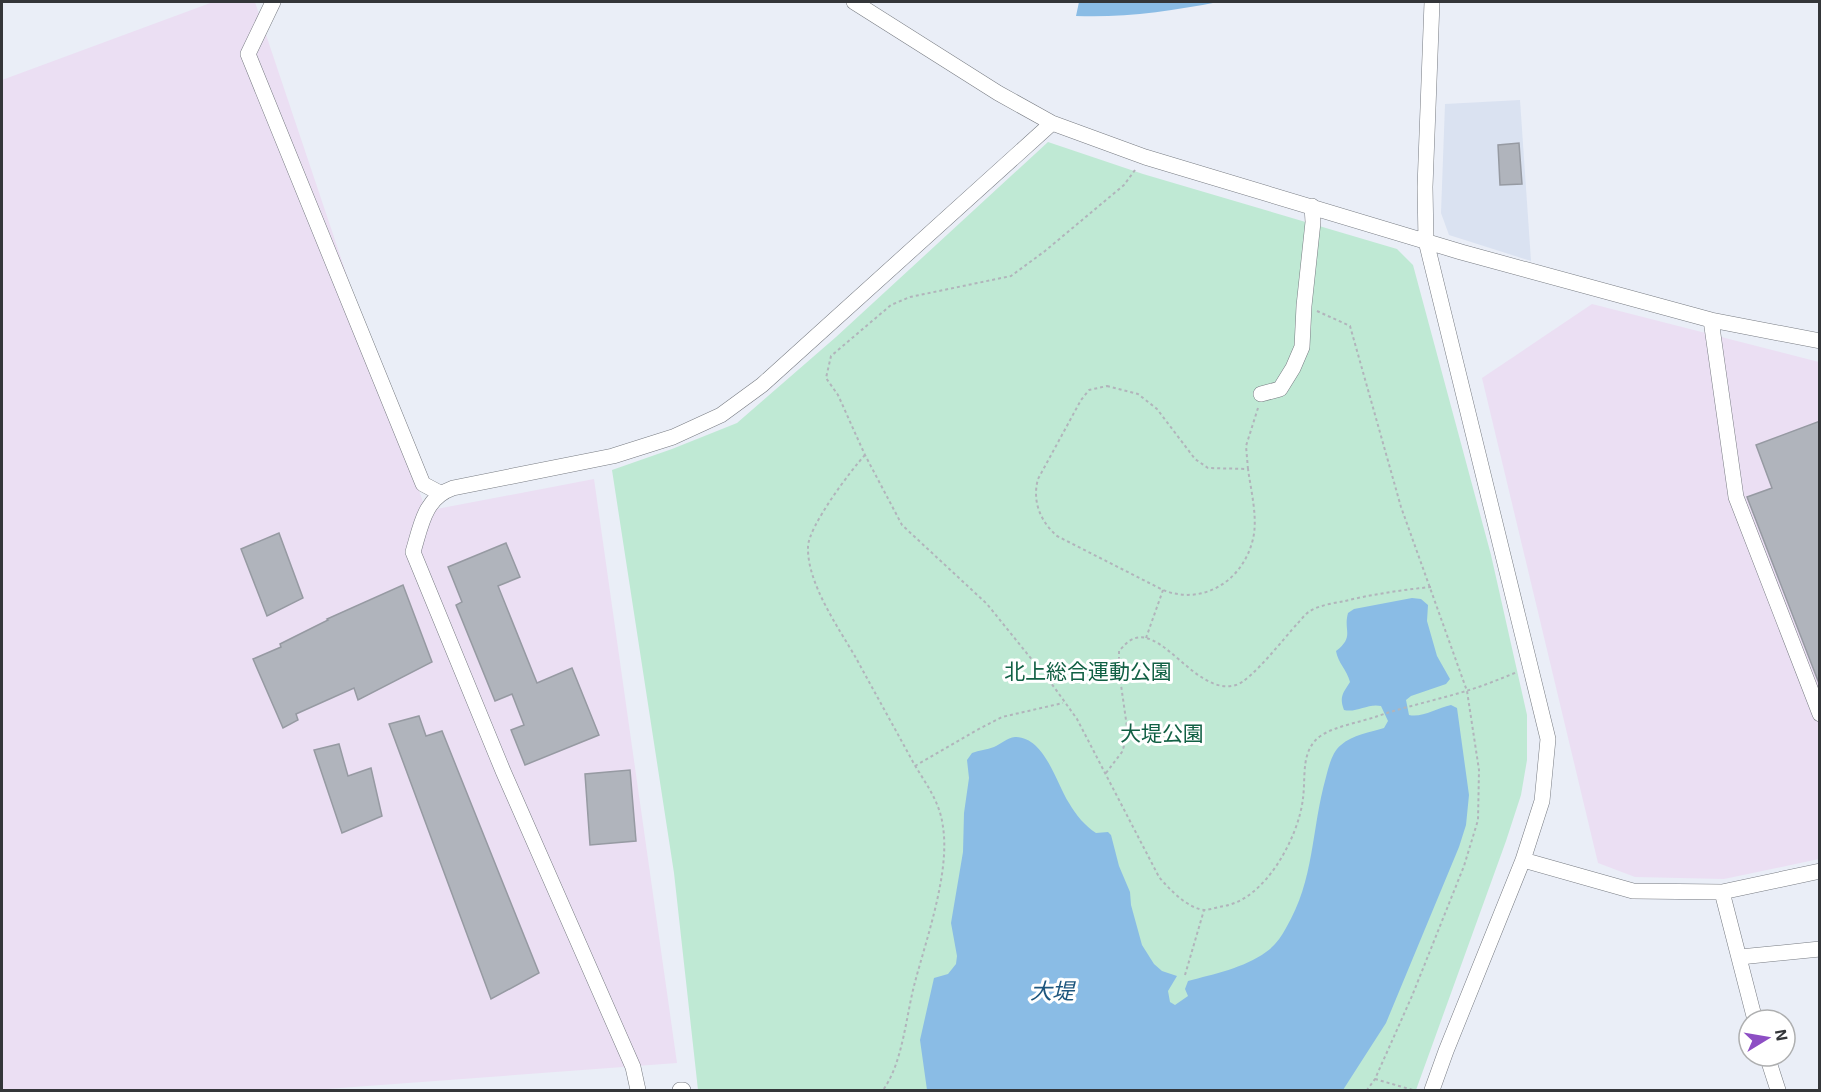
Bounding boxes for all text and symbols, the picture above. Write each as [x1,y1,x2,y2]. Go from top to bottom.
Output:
park label: 北上総合運動公園 [1004,658,1172,683]
park label: 大堤公園 [1120,720,1204,745]
water label: 大堤 [1030,977,1076,1003]
north arrow [1737,1008,1797,1068]
text: N [1772,1028,1793,1043]

